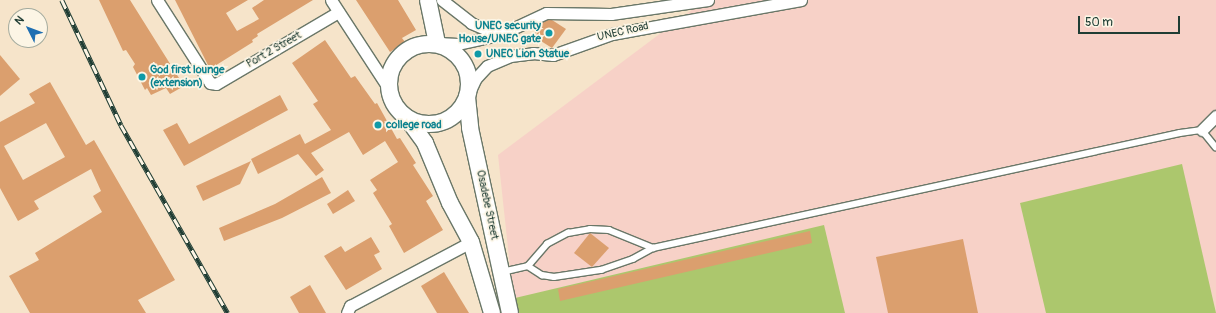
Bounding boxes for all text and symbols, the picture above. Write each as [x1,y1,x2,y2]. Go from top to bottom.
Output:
north arrow [8,8,48,48]
scale bar [1080,8,1182,34]
text: N [12,13,27,27]
text: 50 m [1085,15,1113,30]
place label: UNEC security House/UNEC gate [459,20,541,46]
street label: UNEC Road [596,20,650,44]
marker: UNEC security House/UNEC gate [544,28,554,38]
street label: Port 2 Street [244,29,304,71]
place label: UNEC Lion Statue [486,47,569,61]
marker: UNEC Lion Statue [473,49,483,59]
place label: God first lounge (extension) [150,64,224,90]
marker: God first lounge (extension) [137,72,147,82]
place label: college road [386,118,442,132]
marker: college road [373,120,383,130]
street label: Osadebe Street [473,169,501,241]

